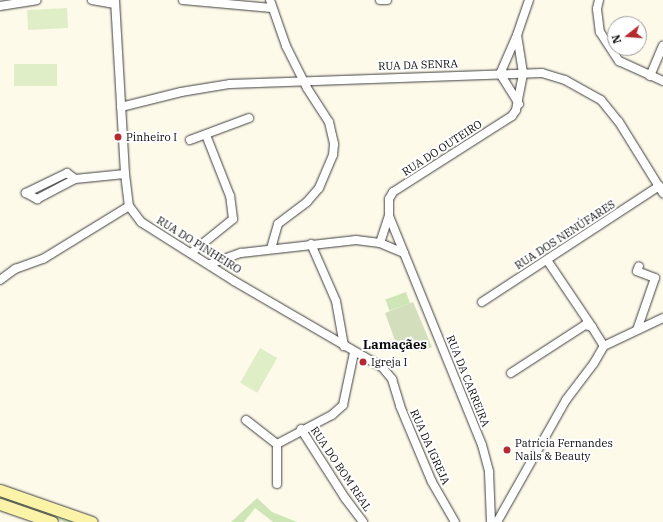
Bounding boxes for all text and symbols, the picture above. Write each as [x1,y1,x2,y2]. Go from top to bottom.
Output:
north arrow [607,16,647,56]
text: N [609,33,624,45]
street label: RUA DA SENRA [378,57,458,73]
street label: RUA DO OUTEIRO [400,117,484,179]
place label: Pinheiro I [126,130,177,144]
marker: Pinheiro I [113,132,123,142]
street label: RUA DOS NENÚFARES [512,198,618,272]
street label: RUA DO PINHEIRO [154,214,244,276]
street label: RUA DA CARREIRA [444,333,492,429]
district label: Lamaçães [363,337,427,353]
place label: Igreja I [371,355,407,369]
marker: Igreja I [358,357,368,367]
street label: RUA DA IGREJA [407,407,453,487]
street label: RUA DO BOM REAL [308,424,374,514]
place label: Patrícia Fernandes Nails & Beauty [515,437,613,463]
marker: Patrícia Fernandes Nails & Beauty [502,445,512,455]

